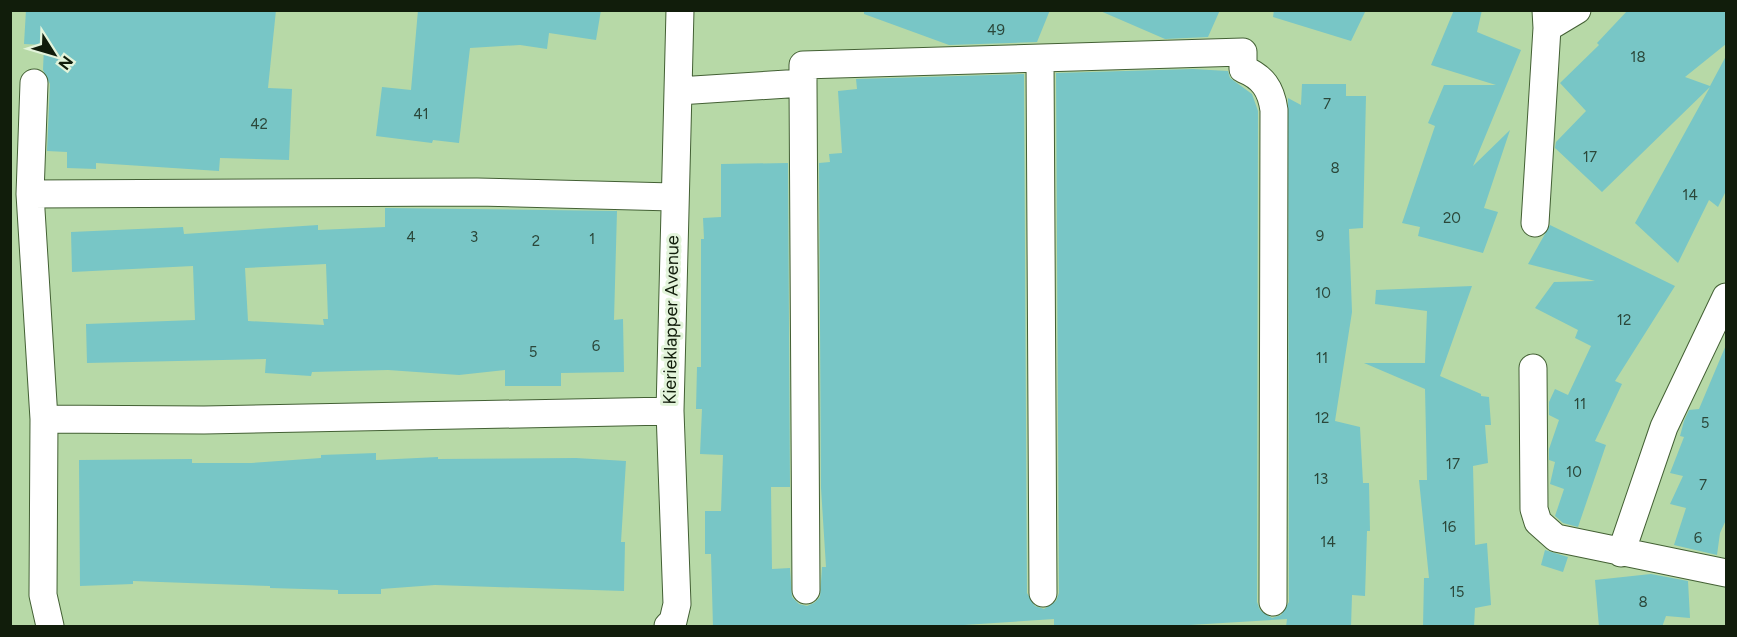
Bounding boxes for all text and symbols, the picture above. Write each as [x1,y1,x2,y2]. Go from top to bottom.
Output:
house number: 49 [987,21,1005,39]
north arrow [24,24,84,84]
house number: 18 [1630,48,1646,66]
text: N [54,52,77,73]
house number: 7 [1323,95,1331,113]
house number: 41 [413,105,429,123]
house number: 42 [250,115,268,133]
house number: 17 [1583,148,1597,166]
house number: 8 [1330,159,1340,177]
house number: 14 [1682,186,1698,204]
house number: 20 [1443,209,1461,227]
house number: 9 [1316,227,1324,245]
house number: 4 [406,228,416,246]
house number: 3 [470,228,478,246]
house number: 1 [589,230,595,248]
house number: 2 [532,232,540,250]
street label: Kierieklapper Avenue [659,235,683,405]
house number: 10 [1315,284,1331,302]
house number: 12 [1617,311,1631,329]
house number: 6 [592,337,601,355]
house number: 5 [529,343,537,361]
house number: 11 [1316,349,1328,367]
house number: 11 [1574,395,1586,413]
house number: 12 [1315,409,1329,427]
house number: 5 [1701,414,1709,432]
house number: 17 [1446,455,1460,473]
house number: 10 [1566,463,1582,481]
house number: 13 [1314,470,1328,488]
house number: 7 [1699,476,1707,494]
house number: 16 [1442,518,1457,536]
house number: 6 [1694,529,1703,547]
house number: 14 [1320,533,1336,551]
house number: 15 [1450,583,1464,601]
house number: 8 [1638,593,1648,611]

